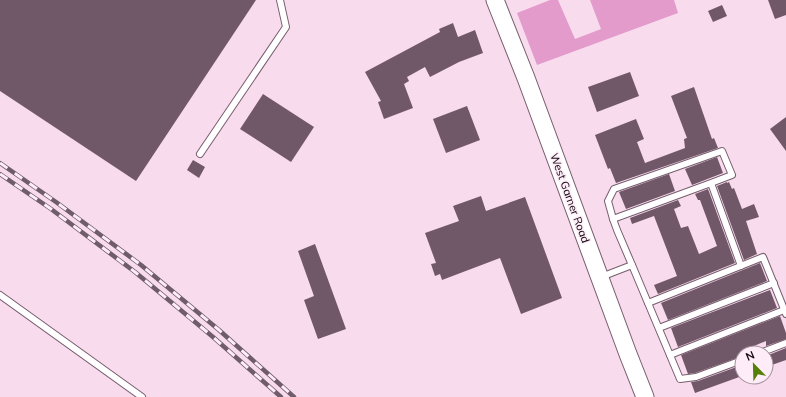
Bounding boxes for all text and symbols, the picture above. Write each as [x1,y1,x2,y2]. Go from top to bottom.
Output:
street label: West Garner Road [547,151,593,245]
north arrow [734,345,774,385]
text: N [744,348,757,364]

